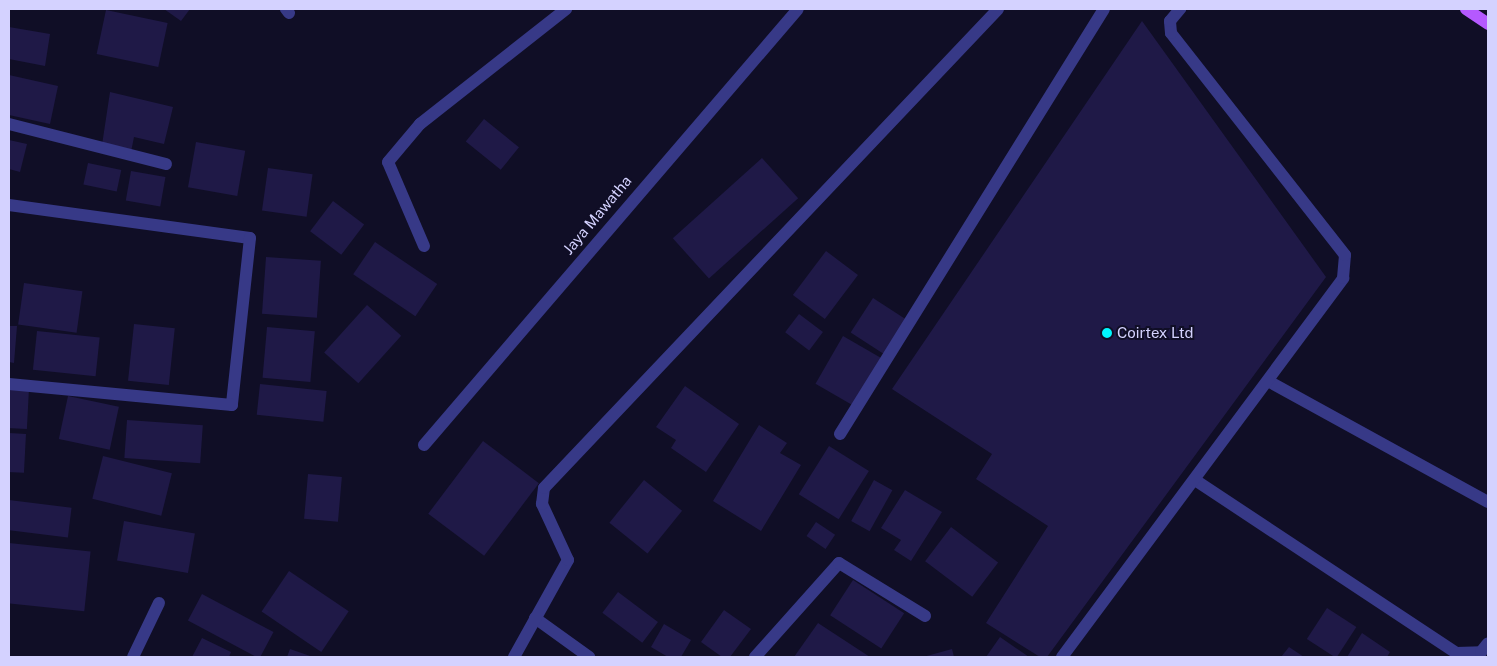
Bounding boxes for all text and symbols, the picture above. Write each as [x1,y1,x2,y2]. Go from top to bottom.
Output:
street label: Jaya Mawatha [559,172,635,258]
place label: Coirtex Ltd [1117,324,1193,342]
marker: Coirtex Ltd [1101,327,1113,339]

